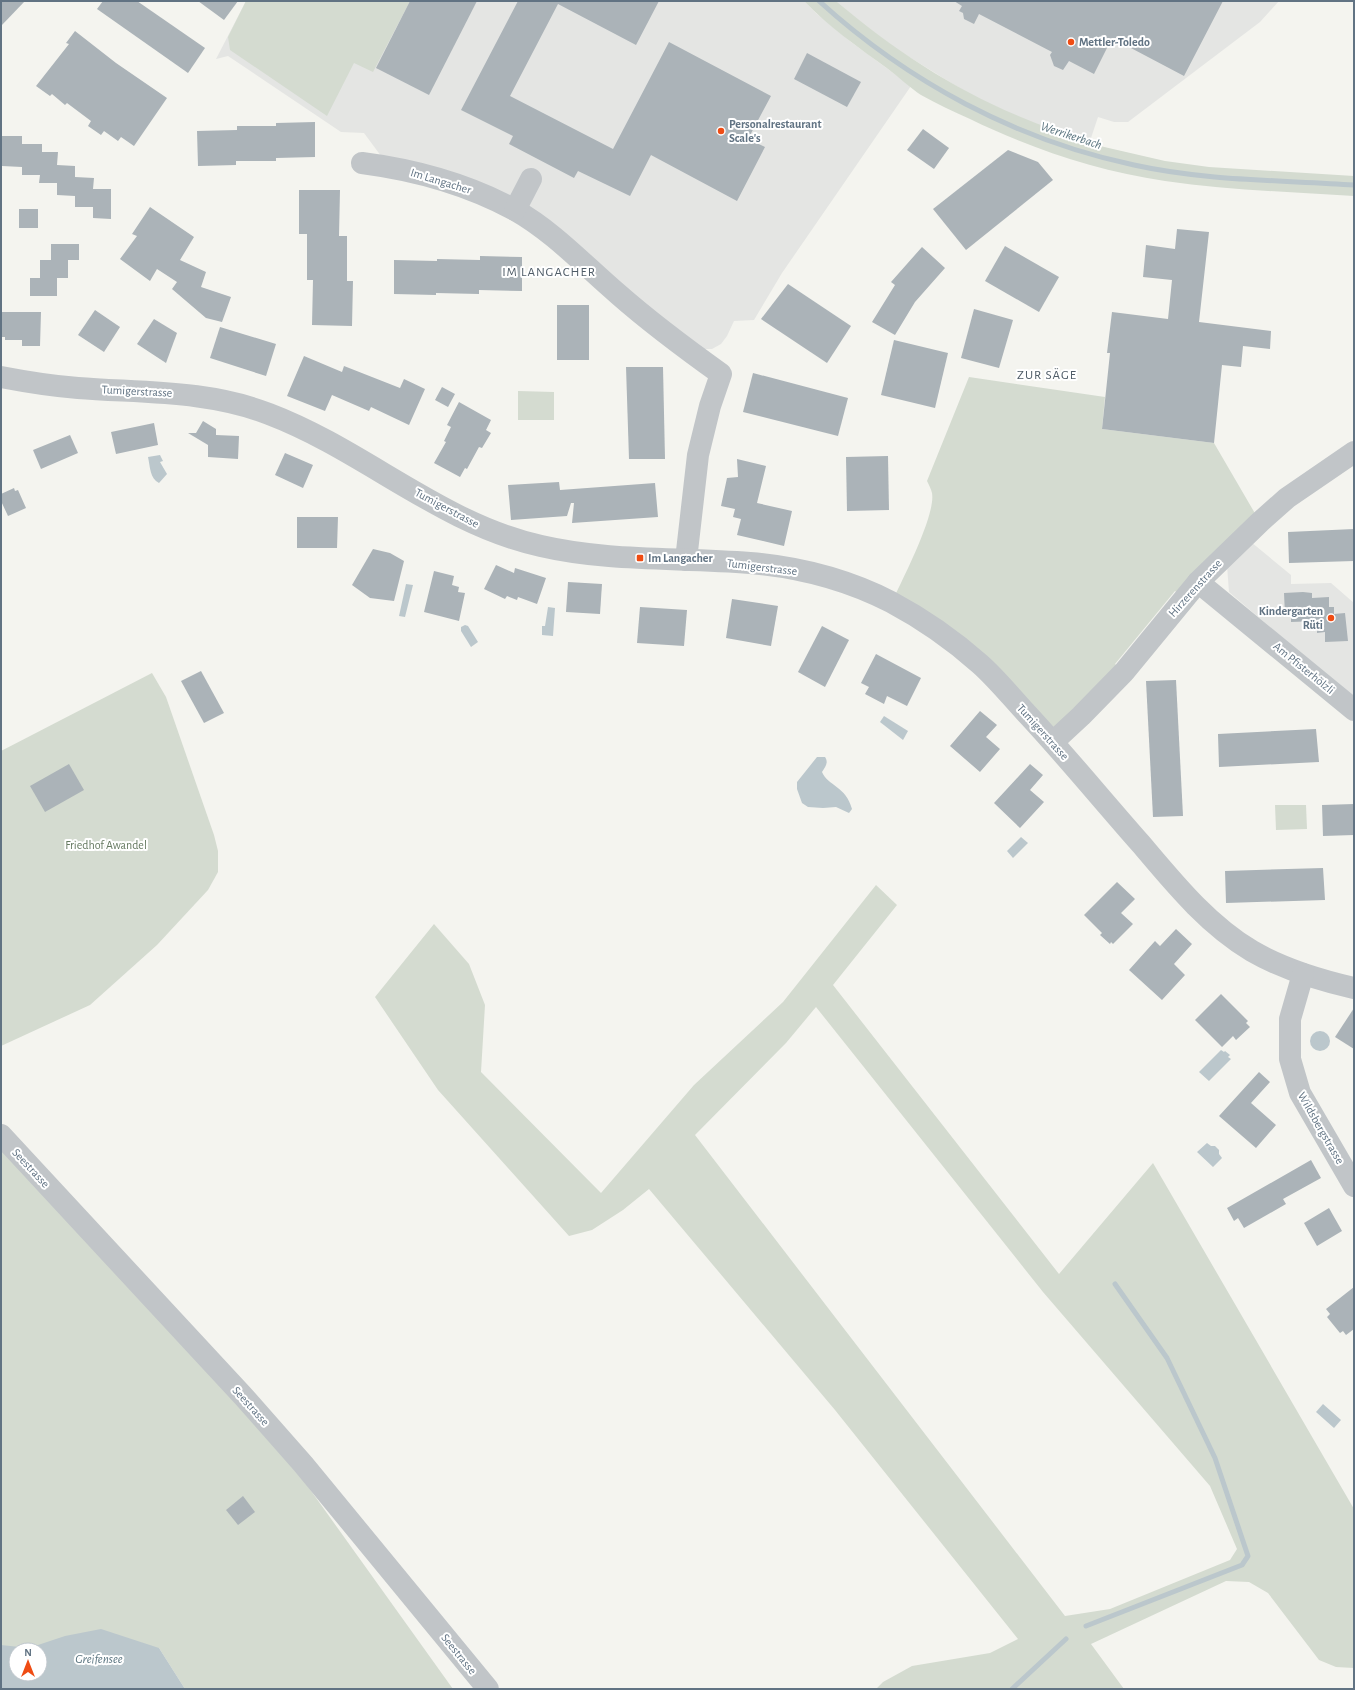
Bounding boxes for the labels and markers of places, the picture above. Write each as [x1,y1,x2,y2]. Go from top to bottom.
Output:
place label: Mettler-Toledo [1079,36,1150,48]
marker: Mettler-Toledo [1066,37,1076,47]
place label: Personalrestaurant Scale's [729,118,821,144]
marker: Personalrestaurant Scale's [716,126,726,136]
place label: Im Langacher [648,552,713,564]
marker: Im Langacher [635,553,645,563]
place label: Kindergarten Rüti [1259,605,1323,631]
marker: Kindergarten Rüti [1326,613,1336,623]

